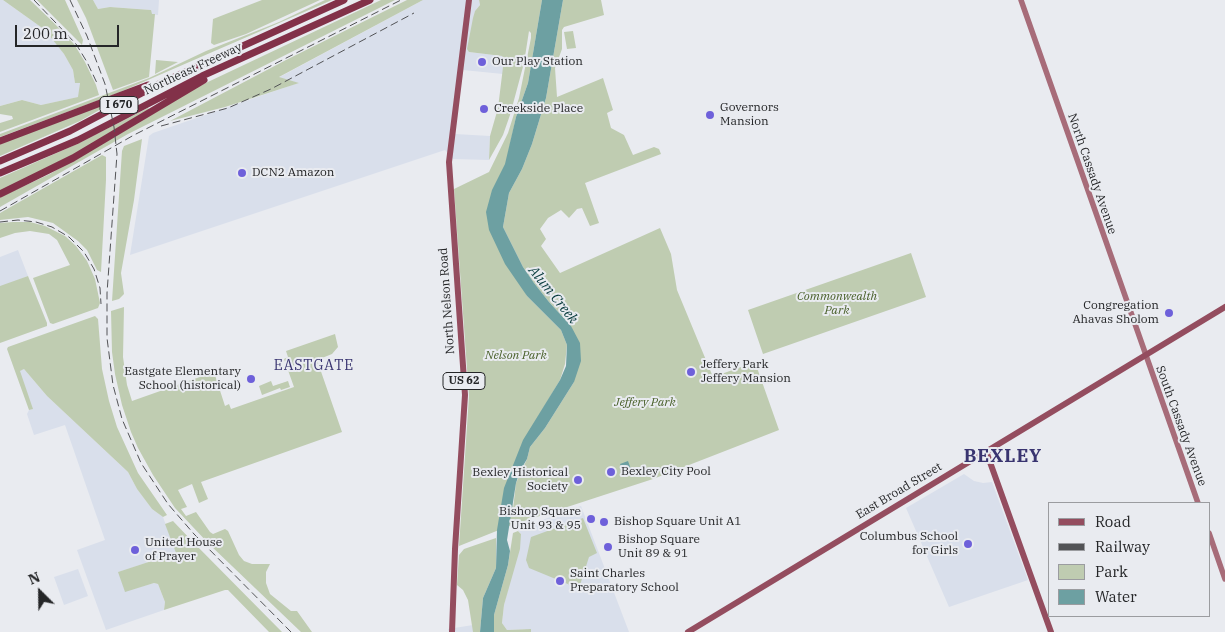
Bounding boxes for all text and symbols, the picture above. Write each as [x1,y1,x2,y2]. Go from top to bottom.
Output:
scale bar [18,15,121,47]
text: 200 m [23,24,68,43]
street label: Northeast Freeway [142,40,244,98]
place label: Our Play Station [492,55,583,69]
marker: Our Play Station [476,56,488,68]
road number: I 670 [100,96,138,114]
place label: Governors Mansion [720,101,779,129]
place label: Creekside Place [494,102,583,116]
marker: Creekside Place [478,103,490,115]
marker: Governors Mansion [704,109,716,121]
street label: North Cassady Avenue [1065,112,1119,236]
place label: DCN2 Amazon [252,166,334,180]
marker: DCN2 Amazon [236,167,248,179]
street label: North Nelson Road [436,247,458,355]
water label: Alum Creek [525,263,581,327]
park label: Commonwealth Park [797,290,877,318]
place label: Congregation Ahavas Sholom [1072,299,1159,327]
marker: Congregation Ahavas Sholom [1163,307,1175,319]
park label: Nelson Park [485,349,547,363]
district label: EASTGATE [273,358,355,374]
place label: Jeffery Park Jeffery Mansion [701,358,791,386]
street label: South Cassady Avenue [1153,364,1209,488]
place label: Eastgate Elementary School (historical) [124,365,241,393]
marker: Jeffery Park Jeffery Mansion [685,366,697,378]
road number: US 62 [443,372,485,390]
marker: Eastgate Elementary School (historical) [245,373,257,385]
park label: Jeffery Park [614,396,676,410]
district label: BEXLEY [963,446,1043,468]
street label: East Broad Street [853,460,945,522]
place label: Bexley City Pool [621,465,711,479]
place label: Bexley Historical Society [472,466,568,494]
marker: Bexley City Pool [605,466,617,478]
marker: Bexley Historical Society [572,474,584,486]
legend [1048,502,1210,617]
place label: Bishop Square Unit 93 & 95 [499,505,581,533]
text: Road [1095,512,1131,531]
marker: Bishop Square Unit 93 & 95 [585,513,597,525]
place label: Bishop Square Unit A1 [614,515,742,529]
marker: Bishop Square Unit A1 [598,516,610,528]
place label: Columbus School for Girls [860,530,958,558]
place label: Bishop Square Unit 89 & 91 [618,533,700,561]
place label: United House of Prayer [145,536,222,564]
text: Railway [1095,537,1150,556]
marker: Columbus School for Girls [962,538,974,550]
marker: Bishop Square Unit 89 & 91 [602,541,614,553]
marker: United House of Prayer [129,544,141,556]
text: Park [1095,562,1128,581]
north arrow [15,567,65,617]
place label: Saint Charles Preparatory School [570,567,679,595]
text: N [26,568,43,589]
marker: Saint Charles Preparatory School [554,575,566,587]
text: Water [1095,587,1137,606]

